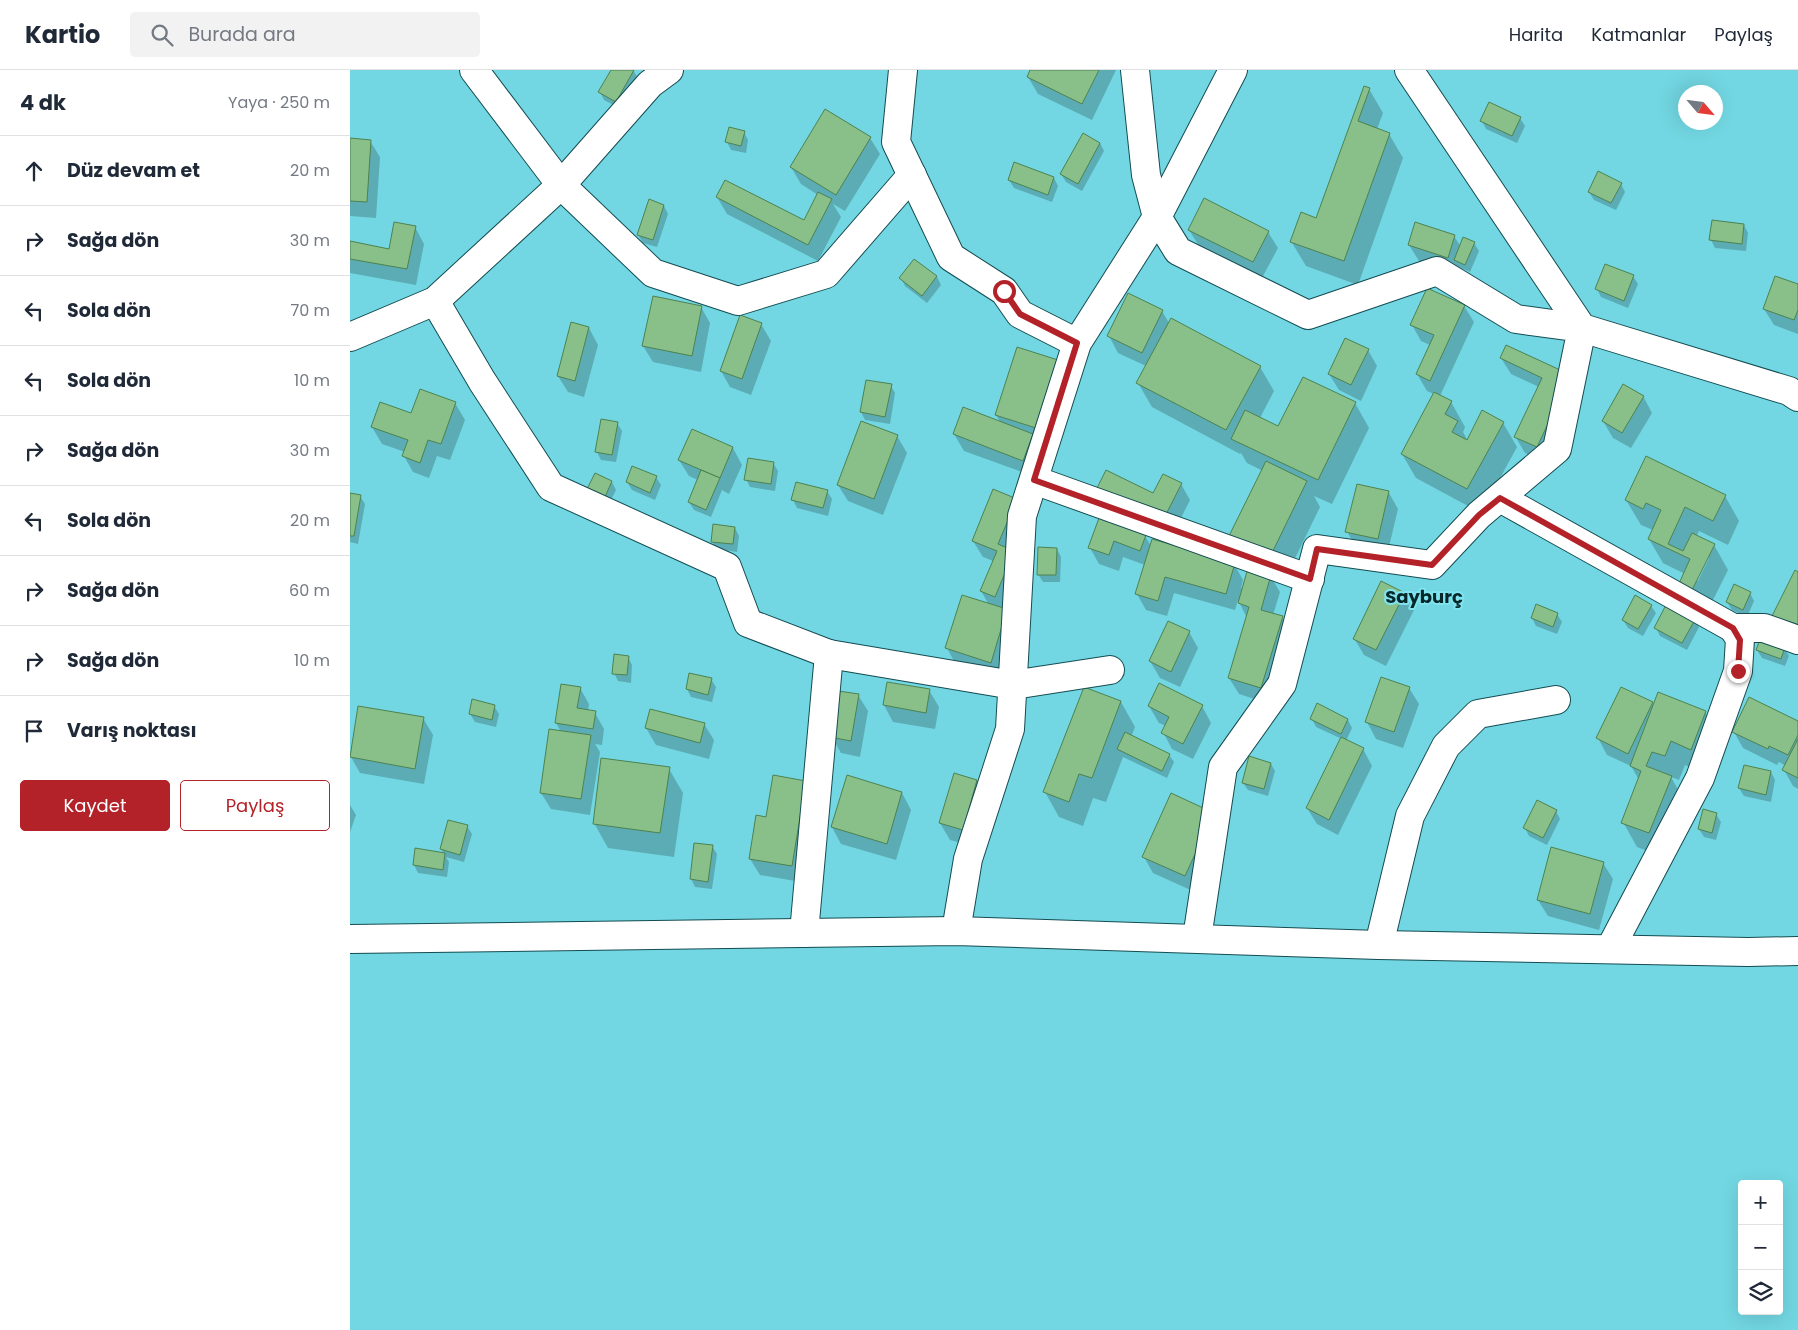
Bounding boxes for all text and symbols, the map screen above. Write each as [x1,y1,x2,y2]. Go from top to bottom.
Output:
search box [130,12,480,57]
text: Kartio [25,18,100,51]
icon: search [148,21,176,49]
text: Burada ara [188,21,296,48]
text: Harita [1509,22,1563,47]
text: Katmanlar [1591,22,1686,47]
text: Paylaş [1714,22,1773,47]
north arrow [1678,85,1723,130]
text: 4 dk [20,88,66,117]
text: Yaya · 250 m [228,91,330,114]
icon: ahead [20,157,48,185]
text: Düz devam et [67,157,200,184]
text: 20 m [290,159,330,182]
icon: right [20,227,48,255]
text: Sağa dön [67,227,159,254]
text: 30 m [290,229,330,252]
route start [993,280,1016,303]
icon: left [20,297,48,325]
text: Sola dön [67,297,151,324]
text: 70 m [290,299,330,322]
icon: left [20,367,48,395]
text: Sola dön [67,367,151,394]
text: 10 m [294,369,330,392]
icon: right [20,437,48,465]
text: Sağa dön [67,437,159,464]
text: 30 m [290,439,330,462]
icon: left [20,507,48,535]
text: Sola dön [67,507,151,534]
text: 20 m [290,509,330,532]
icon: right [20,577,48,605]
text: Sağa dön [67,577,159,604]
text: 60 m [289,579,330,602]
district label: Sayburç [1385,584,1463,609]
icon: right [20,647,48,675]
text: Sağa dön [67,647,159,674]
text: 10 m [294,649,330,672]
route end [1727,660,1750,683]
icon: arrive [20,717,48,745]
text: Varış noktası [67,717,197,744]
button: Kaydet [20,780,170,831]
button: Paylaş [180,780,330,831]
map controls [1738,1180,1783,1315]
button: + [1738,1180,1783,1225]
button: − [1738,1225,1783,1270]
button: layers [1738,1270,1783,1315]

